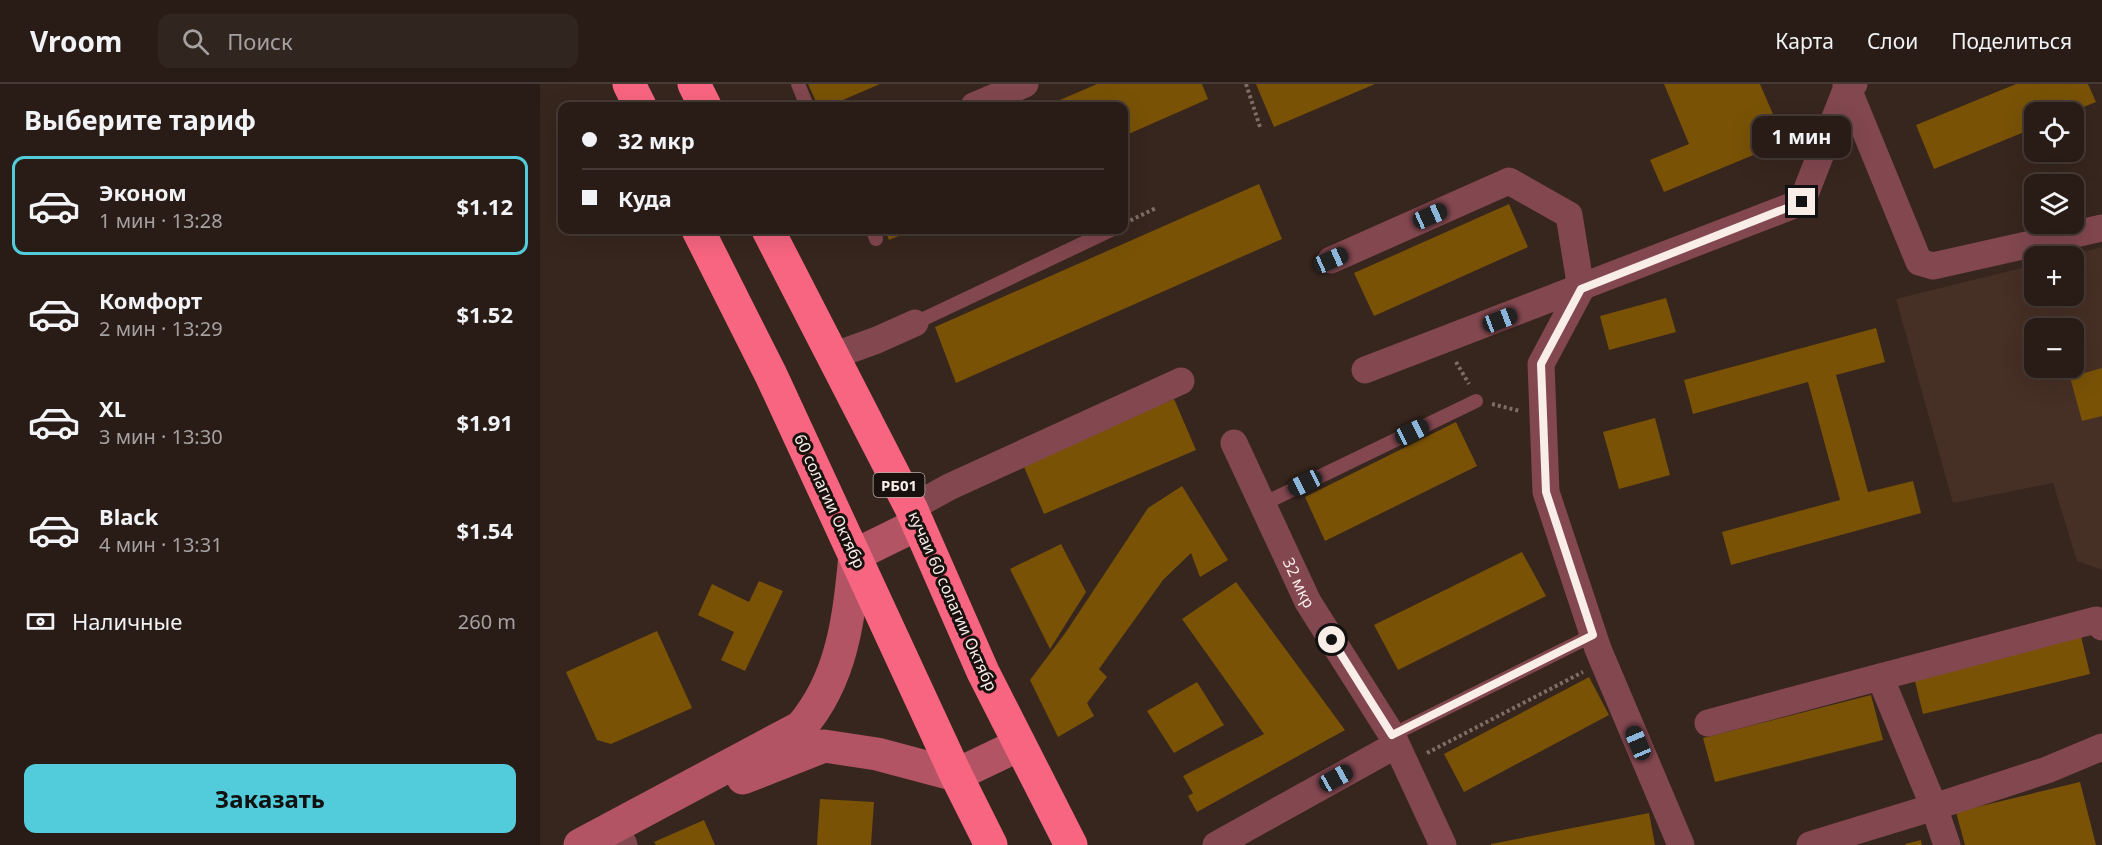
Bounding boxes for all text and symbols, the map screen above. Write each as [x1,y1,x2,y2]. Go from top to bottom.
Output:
search box [158,14,578,68]
text: Vroom [30,22,122,60]
icon: search [179,25,212,58]
text: Поиск [227,26,293,56]
text: Карта [1775,27,1834,55]
text: Слои [1867,27,1918,55]
text: Поделиться [1951,27,2072,55]
text: Выберите тариф [24,101,256,138]
map controls [2024,102,2084,378]
button: locate [2024,102,2084,162]
callout: 1 мин [1752,115,1852,157]
text: 1 мин [1772,123,1831,150]
text: 32 мкр [618,125,695,155]
button: layers [2024,174,2084,234]
text: Эконом [99,177,187,207]
icon: car [27,179,81,233]
text: Куда [618,183,672,213]
route end [1788,188,1815,215]
text: $1.12 [456,191,513,221]
car [1410,200,1450,232]
text: 1 мин · 13:28 [99,207,223,234]
car [1311,244,1351,276]
button: + [2024,246,2084,306]
text: Комфорт [99,285,202,315]
icon: car [27,287,81,341]
text: $1.52 [456,299,513,329]
car [1480,305,1520,335]
text: 2 мин · 13:29 [99,315,223,342]
button: − [2024,318,2084,378]
text: XL [99,393,126,423]
icon: car [27,395,81,449]
text: $1.91 [456,407,513,437]
car [1392,416,1432,448]
text: 3 мин · 13:30 [99,423,223,450]
street label: 60 солагии Октябр [789,430,871,572]
car [1285,467,1325,499]
road number: РБ01 [874,473,925,497]
text: Black [99,501,158,531]
icon: car [27,503,81,557]
street label: кучаи 60 солагии Октябр [903,508,1003,694]
text: $1.54 [456,515,513,545]
text: 4 мин · 13:31 [99,531,223,558]
street label: 32 мкр [1278,554,1320,612]
icon: cash [24,605,57,638]
text: Наличные [72,606,182,636]
text: 260 m [458,608,516,635]
route start [1318,626,1345,653]
car [1623,723,1653,763]
car [1316,761,1356,795]
button: Заказать [24,764,516,833]

